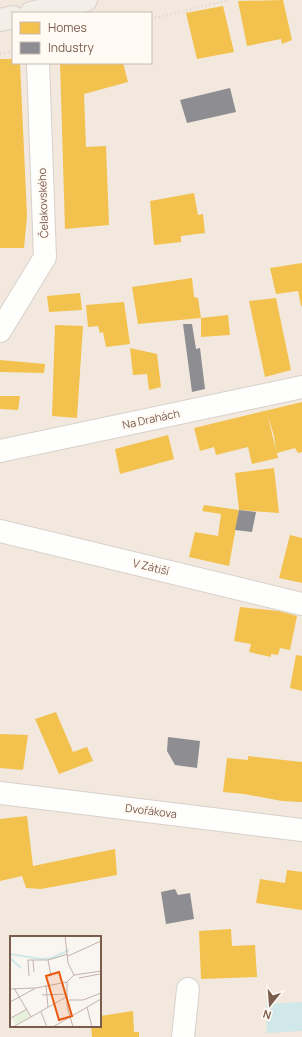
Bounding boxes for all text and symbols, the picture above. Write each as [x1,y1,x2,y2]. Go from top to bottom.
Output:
legend [12,12,152,64]
text: Homes [48,19,87,36]
text: Industry [48,39,94,56]
street label: Čelakovského [34,167,51,238]
street label: Na Drahách [121,405,181,432]
street label: V Zátiší [131,555,171,578]
street label: Dvořákova [124,800,178,821]
inset map [10,936,101,1027]
north arrow [250,985,290,1025]
text: N [261,1007,273,1023]

